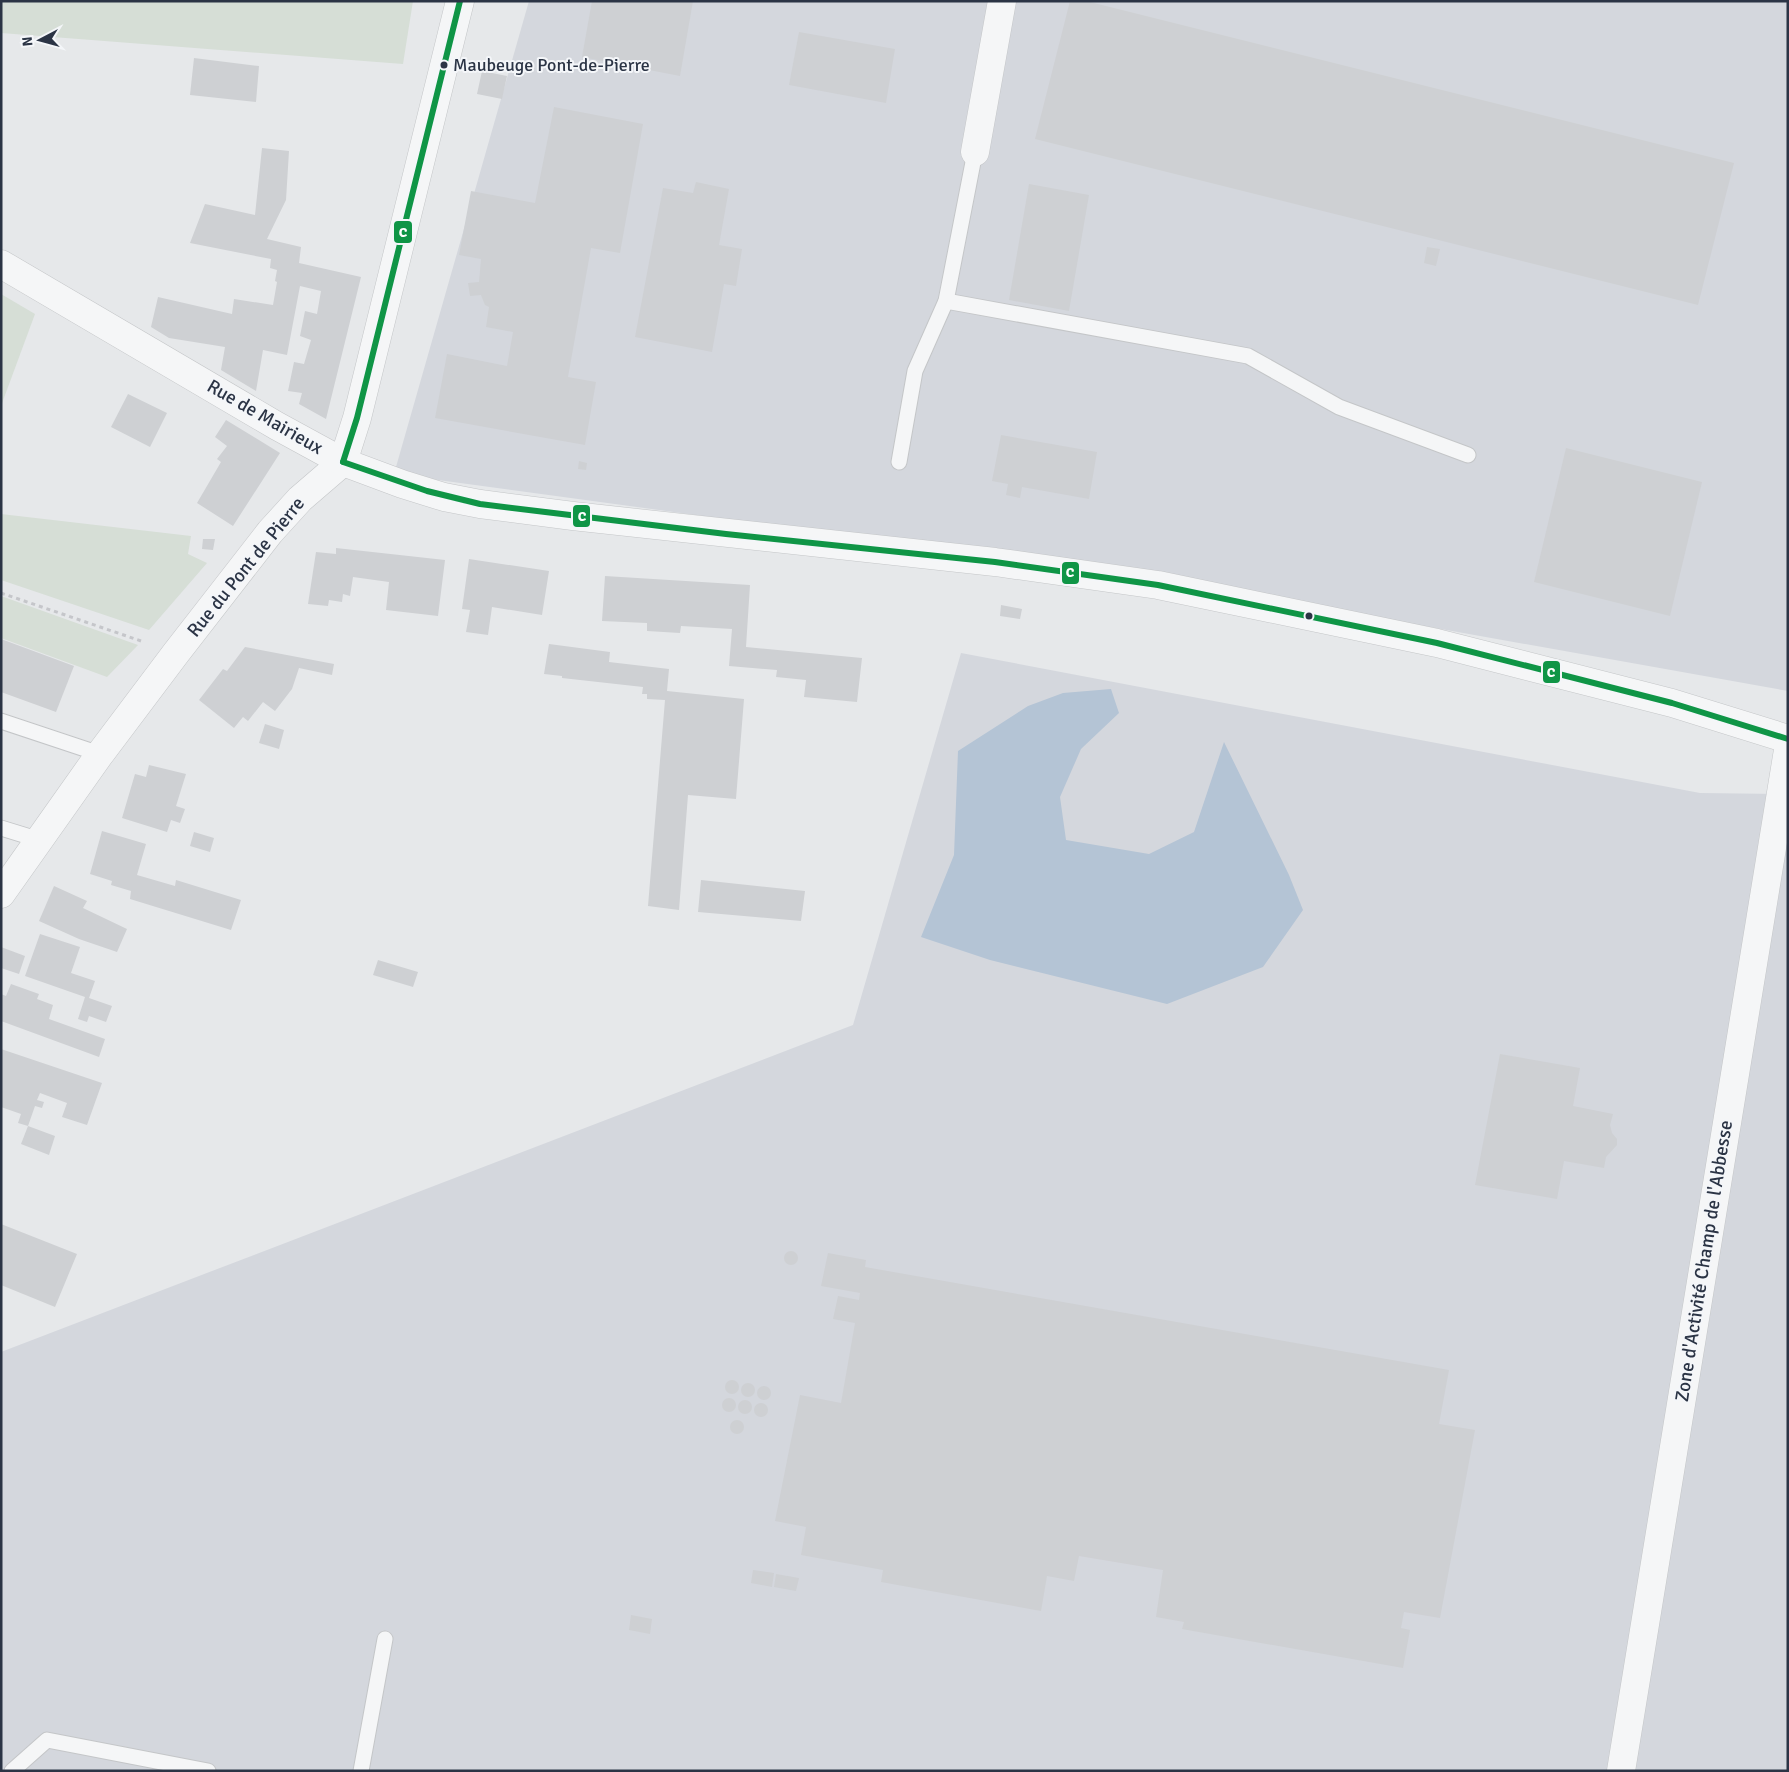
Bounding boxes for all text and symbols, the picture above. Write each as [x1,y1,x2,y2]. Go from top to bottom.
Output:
north arrow [15,15,65,65]
text: N [19,36,37,47]
place label: Maubeuge Pont-de-Pierre [453,54,650,76]
marker: Maubeuge Pont-de-Pierre [439,60,449,70]
line badge: C [393,220,413,244]
text: C [399,224,408,241]
street label: Rue de Mairieux [203,374,328,460]
street label: Rue du Pont de Pierre [182,492,310,642]
line badge: C [572,504,591,528]
text: C [578,508,587,525]
line badge: C [1061,561,1080,585]
text: C [1066,564,1075,581]
unlabelled marker [1304,611,1314,621]
line badge: C [1542,660,1561,684]
text: C [1547,664,1556,681]
street label: Zone d'Activité Champ de l'Abbesse [1670,1119,1738,1403]

